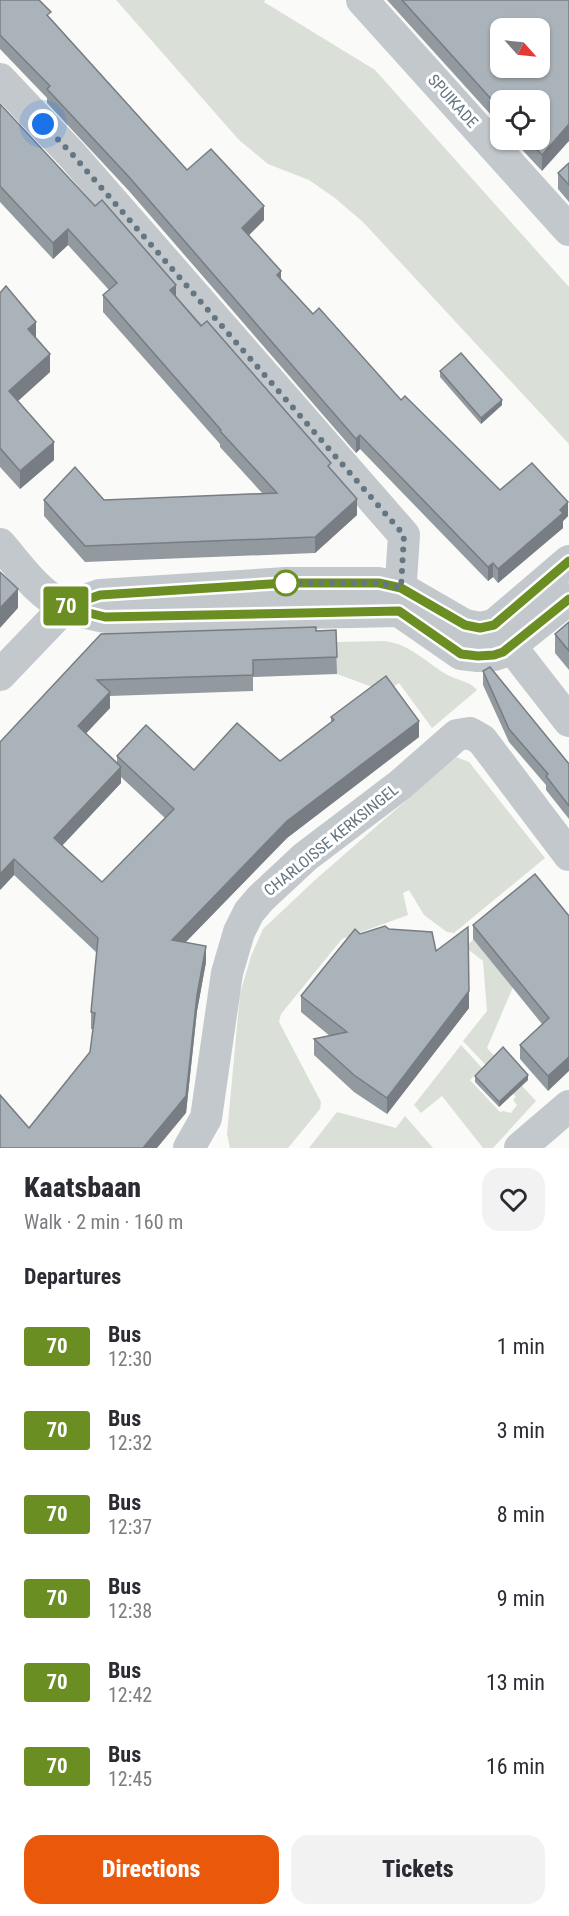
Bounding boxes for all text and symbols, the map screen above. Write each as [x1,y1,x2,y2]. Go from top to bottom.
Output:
north arrow [490,18,550,78]
map controls [490,18,550,150]
street label: SPUIKADE [424,70,482,132]
button: locate [490,90,550,150]
your location [28,109,58,139]
unlabelled marker [273,570,299,596]
line badge: 70 [39,586,93,626]
text: 70 [55,594,77,618]
street label: CHARLOISSE KERKSINGEL [260,780,402,900]
button: heart [482,1168,545,1231]
text: Kaatsbaan [24,1171,141,1204]
text: Walk · 2 min · 160 m [24,1210,183,1234]
text: Departures [24,1264,121,1289]
text: Bus [108,1322,141,1347]
text: 70 [46,1334,68,1358]
text: 1 min [497,1334,545,1359]
text: 12:30 [108,1347,152,1371]
text: Bus [108,1406,141,1431]
text: 70 [46,1418,68,1442]
text: 3 min [497,1418,545,1443]
text: 12:32 [108,1431,152,1455]
text: Bus [108,1490,141,1515]
text: 70 [46,1502,68,1526]
text: 8 min [497,1502,545,1527]
text: 12:37 [108,1515,152,1539]
text: Bus [108,1574,141,1599]
text: 70 [46,1586,68,1610]
text: 9 min [497,1586,545,1611]
text: 12:38 [108,1599,152,1623]
text: Bus [108,1658,141,1683]
text: 70 [46,1670,68,1694]
text: 13 min [486,1670,545,1695]
text: 12:42 [108,1683,152,1707]
text: Bus [108,1742,141,1767]
text: 70 [46,1754,68,1778]
text: 16 min [486,1754,545,1779]
text: 12:45 [108,1767,152,1791]
button: Directions [24,1835,279,1904]
button: Tickets [291,1835,545,1904]

